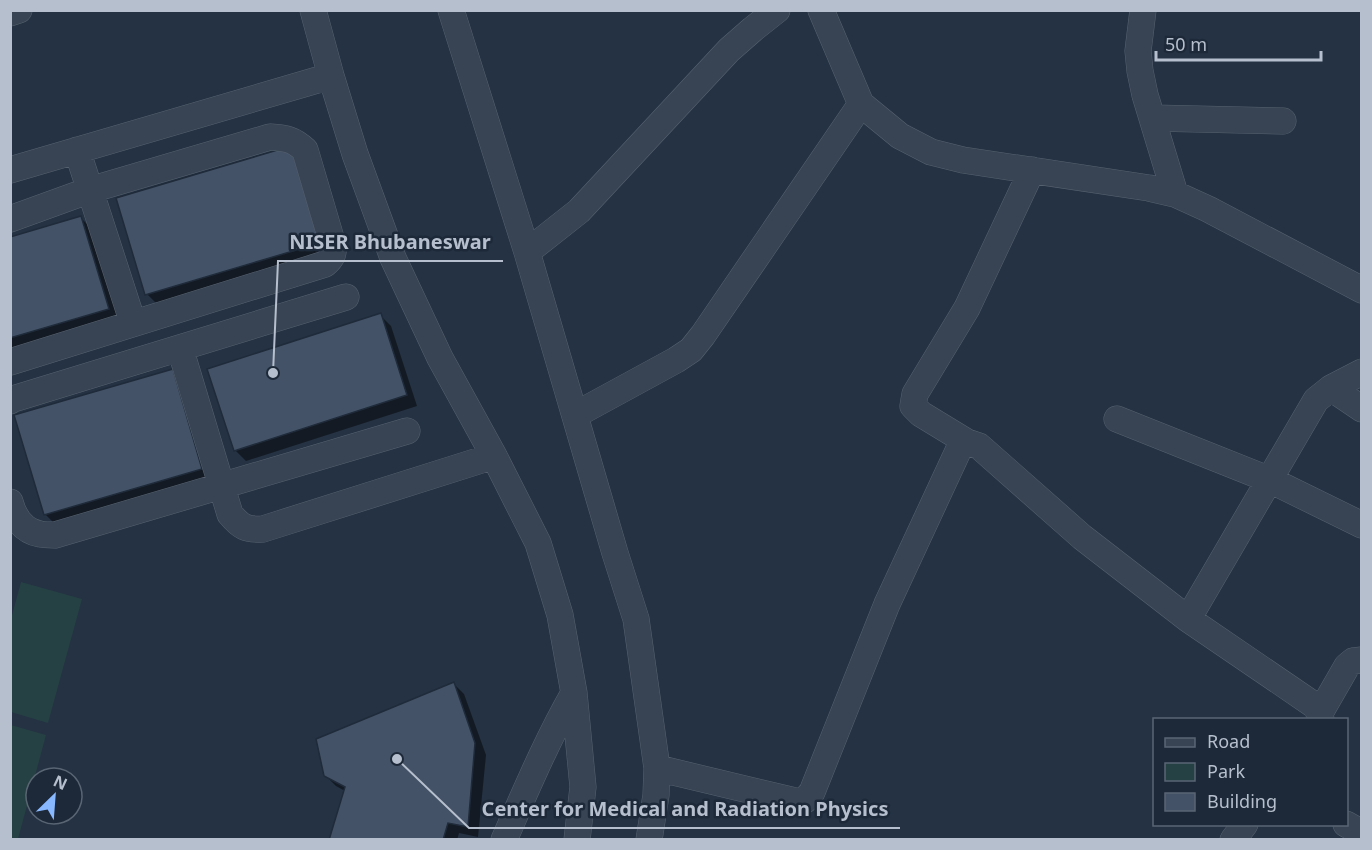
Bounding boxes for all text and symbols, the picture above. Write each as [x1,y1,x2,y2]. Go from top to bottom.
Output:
scale bar [1156,24,1321,62]
text: 50 m [1165,32,1207,56]
callout: NISER Bhubaneswar [278,223,503,261]
text: NISER Bhubaneswar [289,228,491,255]
legend [1153,718,1348,826]
text: Road [1207,729,1250,753]
text: Park [1207,759,1245,783]
north arrow [24,766,84,826]
text: N [50,770,71,795]
text: Building [1207,789,1277,813]
callout: Center for Medical and Radiation Physics [469,790,900,828]
text: Center for Medical and Radiation Physics [482,795,888,822]

